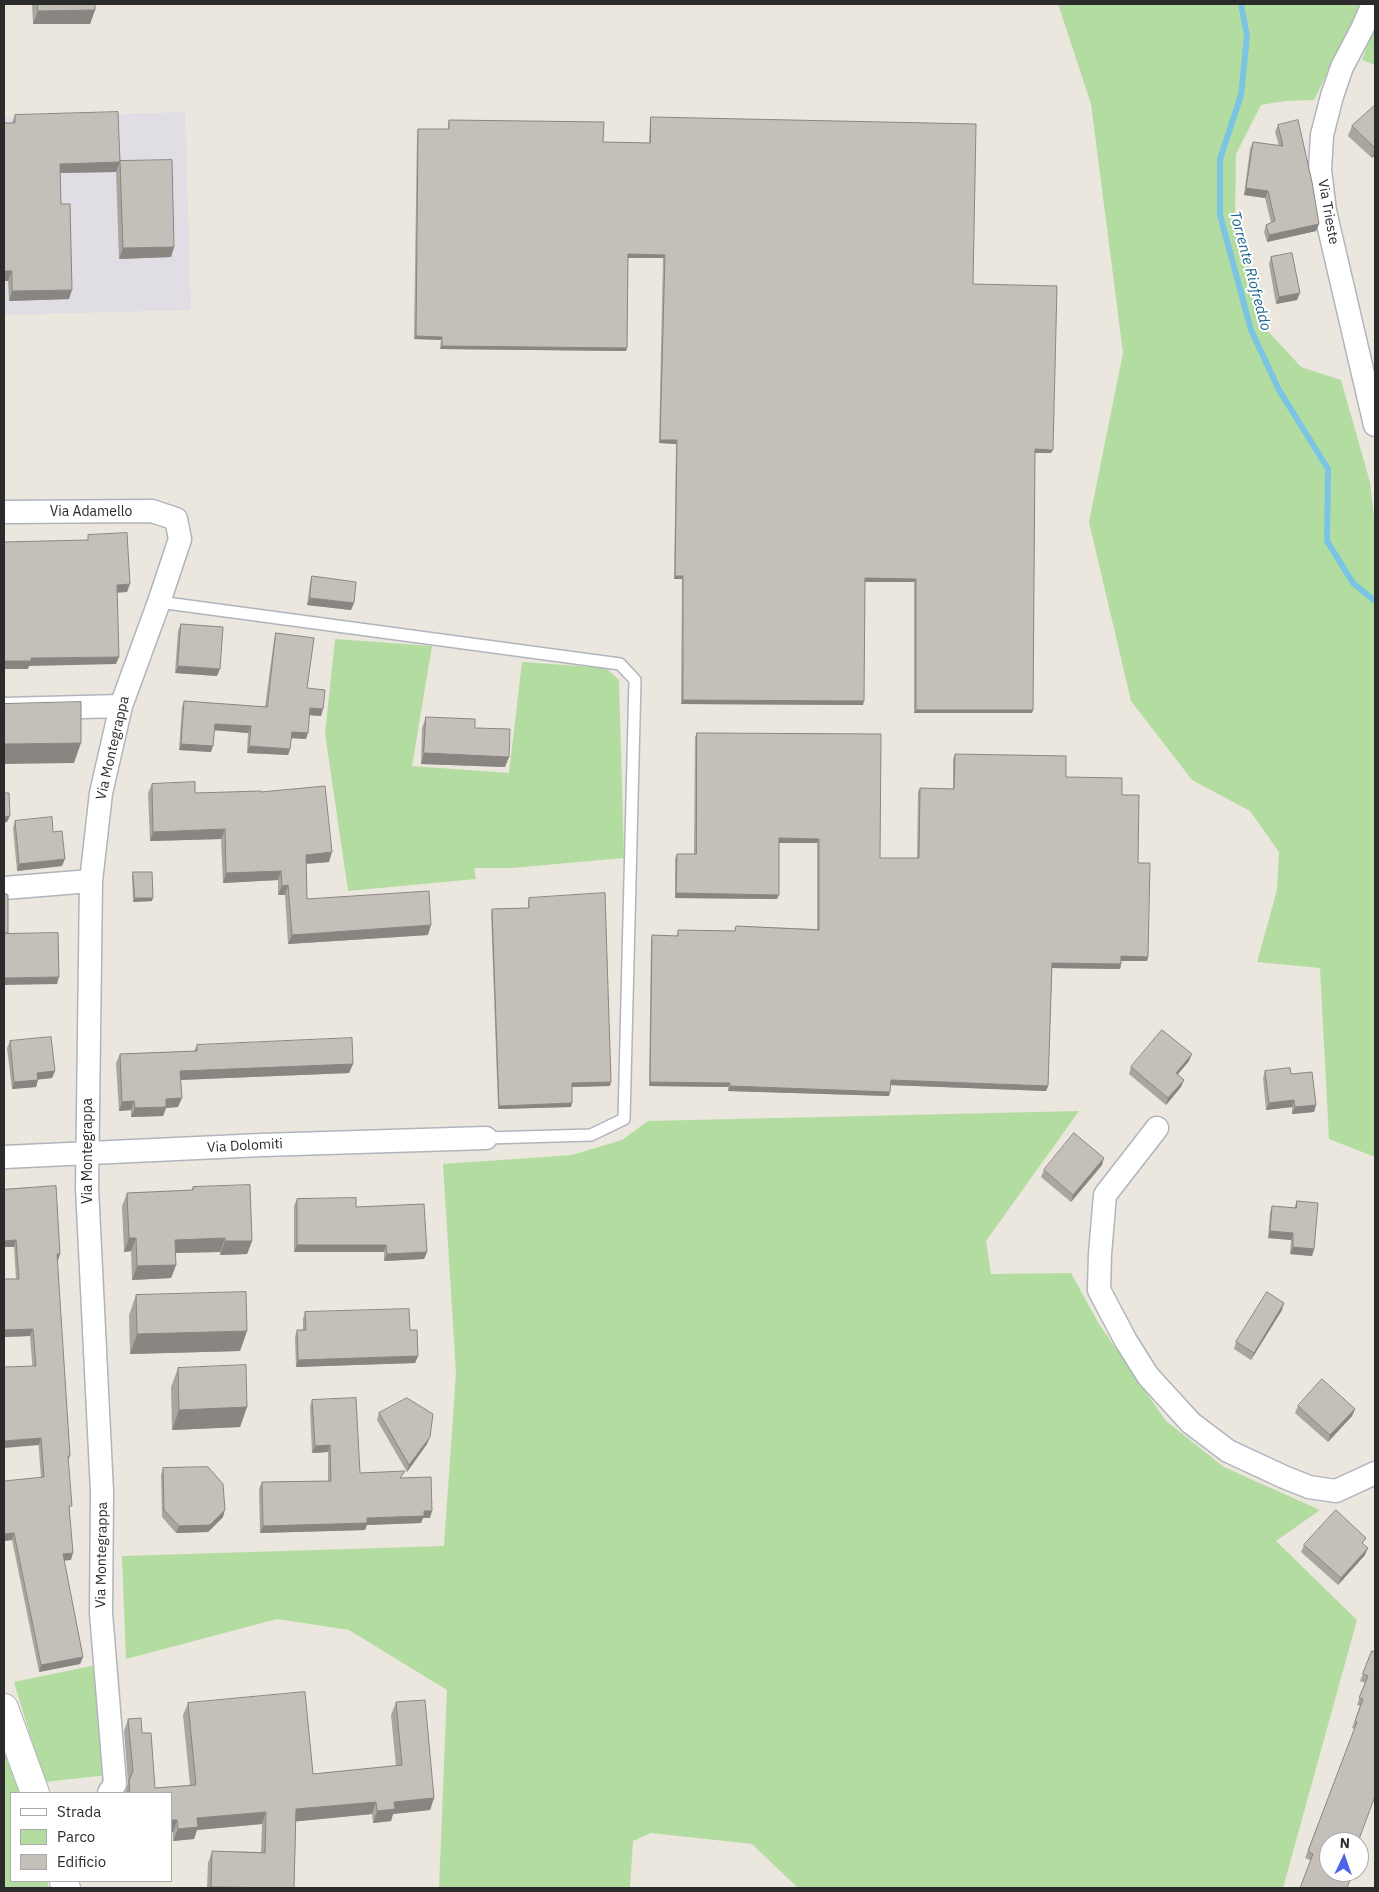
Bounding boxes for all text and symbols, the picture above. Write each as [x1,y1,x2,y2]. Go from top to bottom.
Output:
street label: Via Trieste [1314,178,1342,246]
water label: Torrente Riofreddo [1225,209,1275,333]
street label: Via Adamello [50,504,132,520]
street label: Via Montegrappa [93,694,133,802]
street label: Via Montegrappa [80,1098,96,1204]
street label: Via Dolomiti [207,1136,283,1156]
street label: Via Montegrappa [93,1502,111,1608]
legend [10,1792,172,1882]
text: Strada [57,1802,101,1821]
text: Parco [57,1827,95,1846]
north arrow [1319,1832,1369,1882]
text: N [1339,1834,1350,1852]
text: Edificio [57,1852,106,1871]

